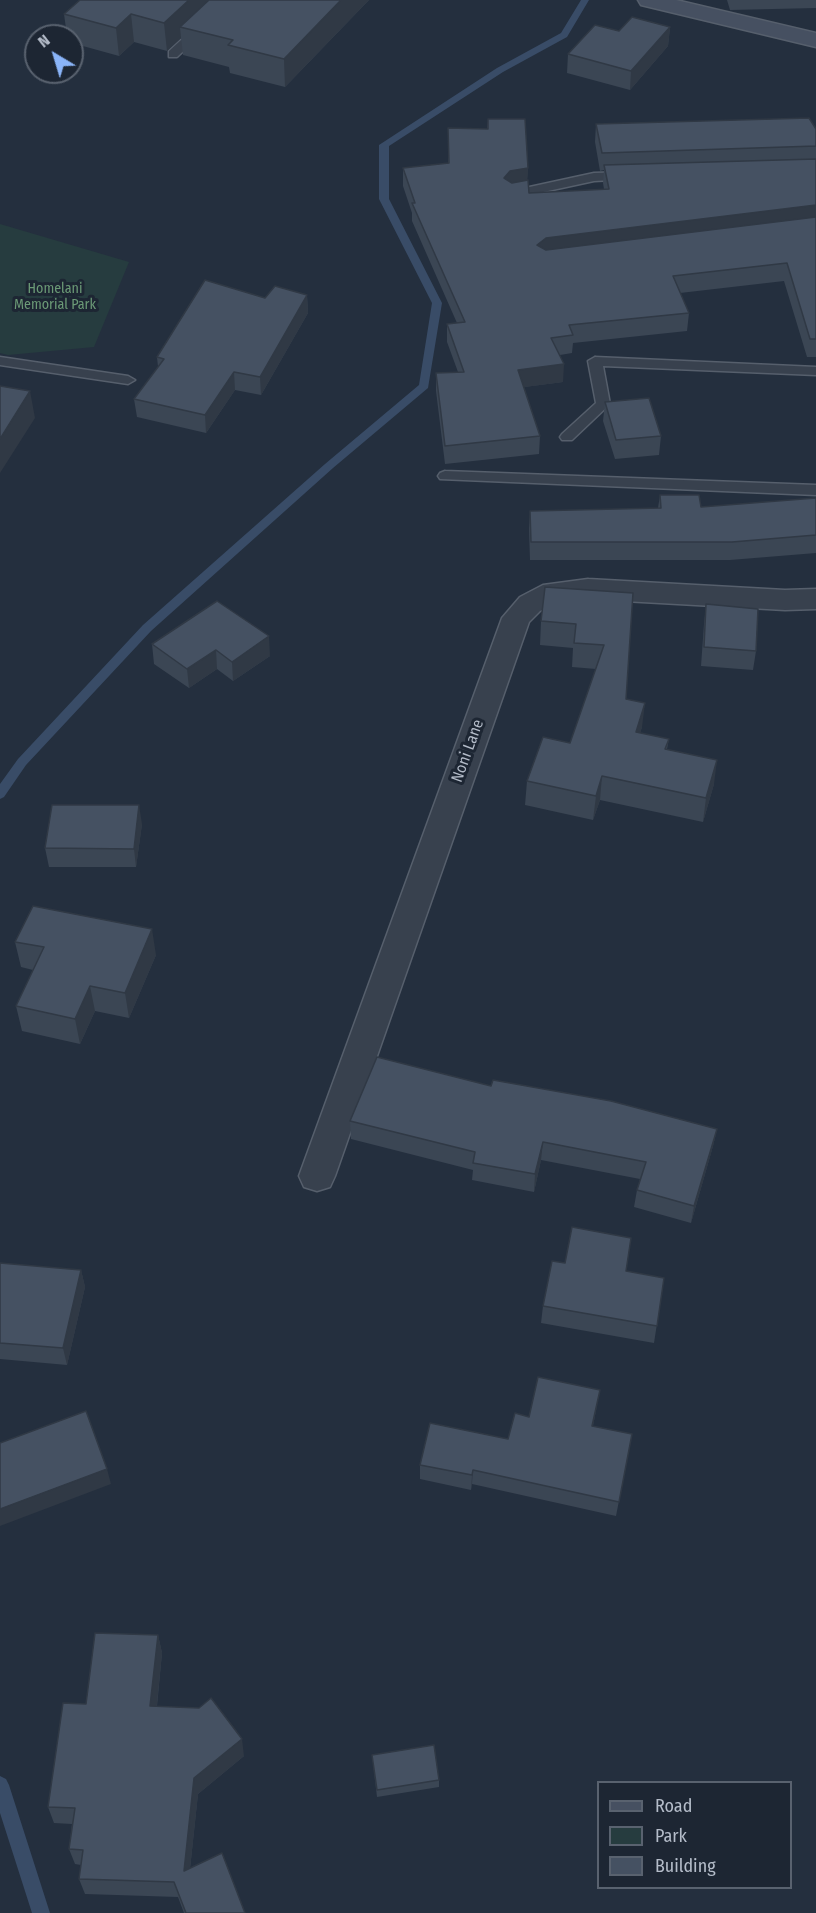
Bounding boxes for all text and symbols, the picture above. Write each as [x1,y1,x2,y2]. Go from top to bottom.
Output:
north arrow [24,24,84,84]
text: N [34,31,53,51]
park label: Homelani Memorial Park [14,281,96,314]
street label: Noni Lane [448,717,488,785]
legend [597,1781,792,1889]
text: Road [655,1795,692,1817]
text: Park [655,1825,687,1847]
text: Building [655,1855,716,1877]

